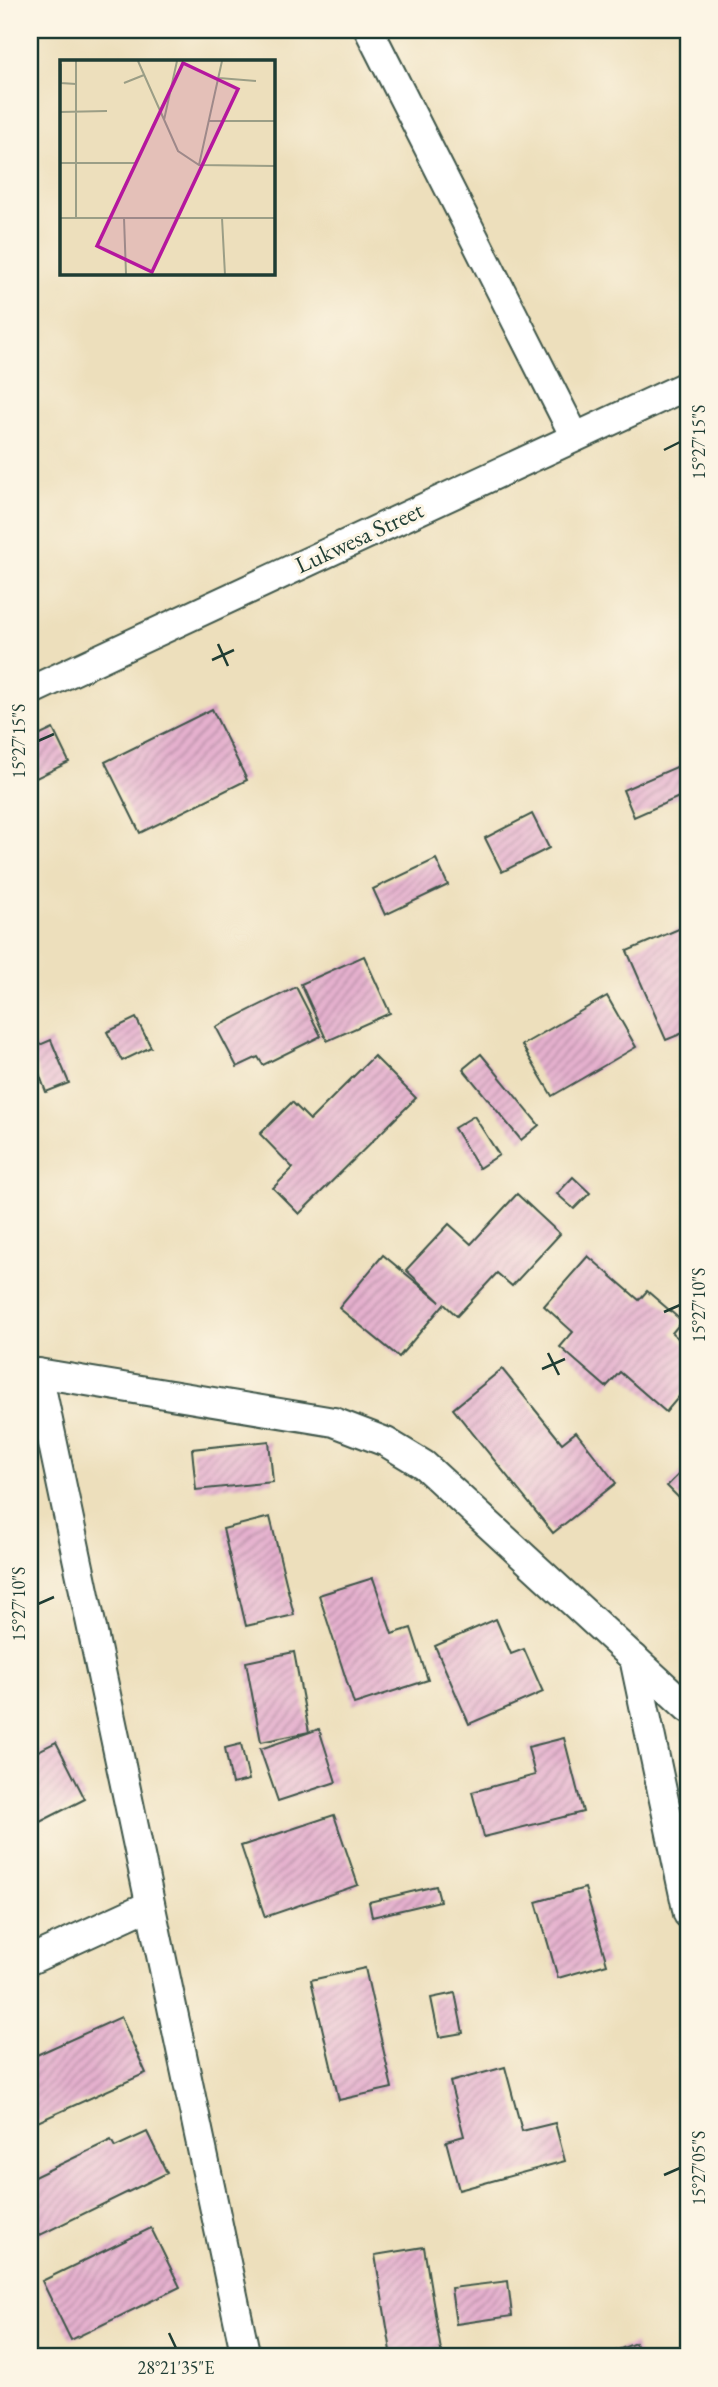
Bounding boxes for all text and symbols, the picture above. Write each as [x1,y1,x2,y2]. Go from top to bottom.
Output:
inset map [60,60,275,275]
text: 15°27'15"S [687,405,710,479]
street label: Lukwesa Street [290,494,428,580]
text: 15°27'15"S [7,704,30,778]
text: 15°27'10"S [687,1268,710,1342]
text: 15°27'10"S [7,1567,30,1641]
text: 15°27'05"S [687,2131,710,2205]
text: 28°21'35"E [138,2356,214,2379]

